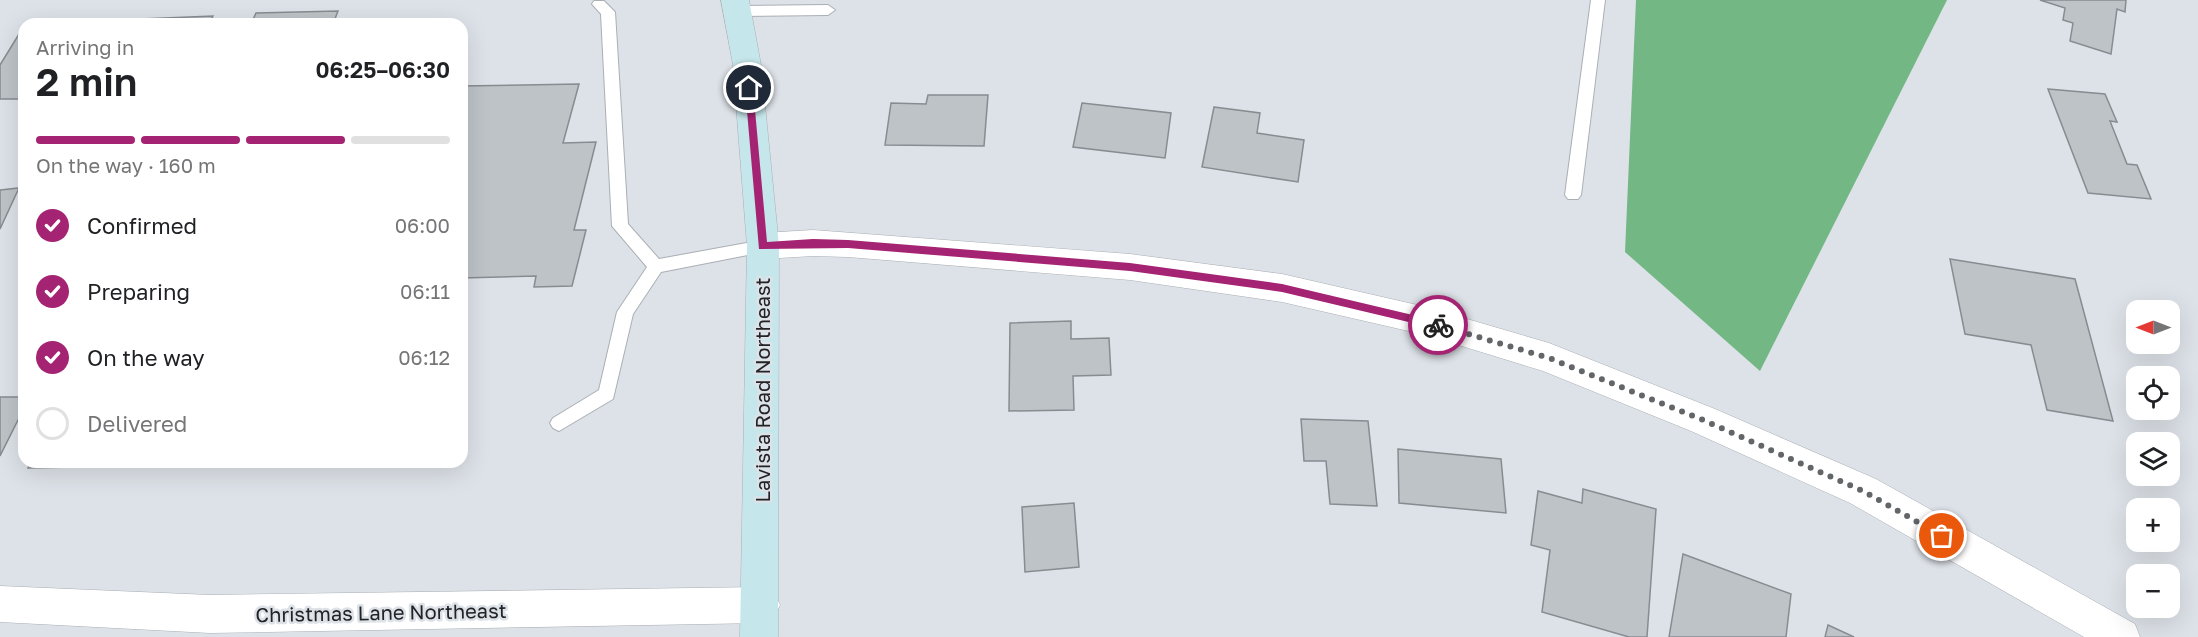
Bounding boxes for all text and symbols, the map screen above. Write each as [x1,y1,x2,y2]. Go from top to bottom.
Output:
text: Arriving in [36,35,134,59]
text: 06:25–06:30 [315,56,450,83]
text: 2 min [36,58,137,105]
pin [723,62,774,113]
icon: home [732,71,765,104]
text: On the way · 160 m [36,153,216,177]
icon: check [36,209,69,242]
text: Confirmed [87,212,197,239]
text: 06:00 [395,213,450,237]
icon: check [36,275,69,308]
street label: Lavista Road Northeast [750,277,774,503]
text: Preparing [87,278,190,305]
text: 06:11 [400,279,450,303]
courier [1408,295,1468,355]
north arrow [2126,300,2180,354]
map controls [2126,300,2180,618]
icon: bike [1422,309,1455,342]
icon: check [36,341,69,374]
text: On the way [87,344,205,371]
text: 06:12 [398,345,450,369]
button: locate [2126,366,2180,420]
text: Delivered [87,410,187,437]
button: layers [2126,432,2180,486]
button: + [2126,498,2180,552]
pin [1916,510,1967,561]
icon: bag [1925,519,1958,552]
button: − [2126,564,2180,618]
street label: Christmas Lane Northeast [255,598,507,626]

